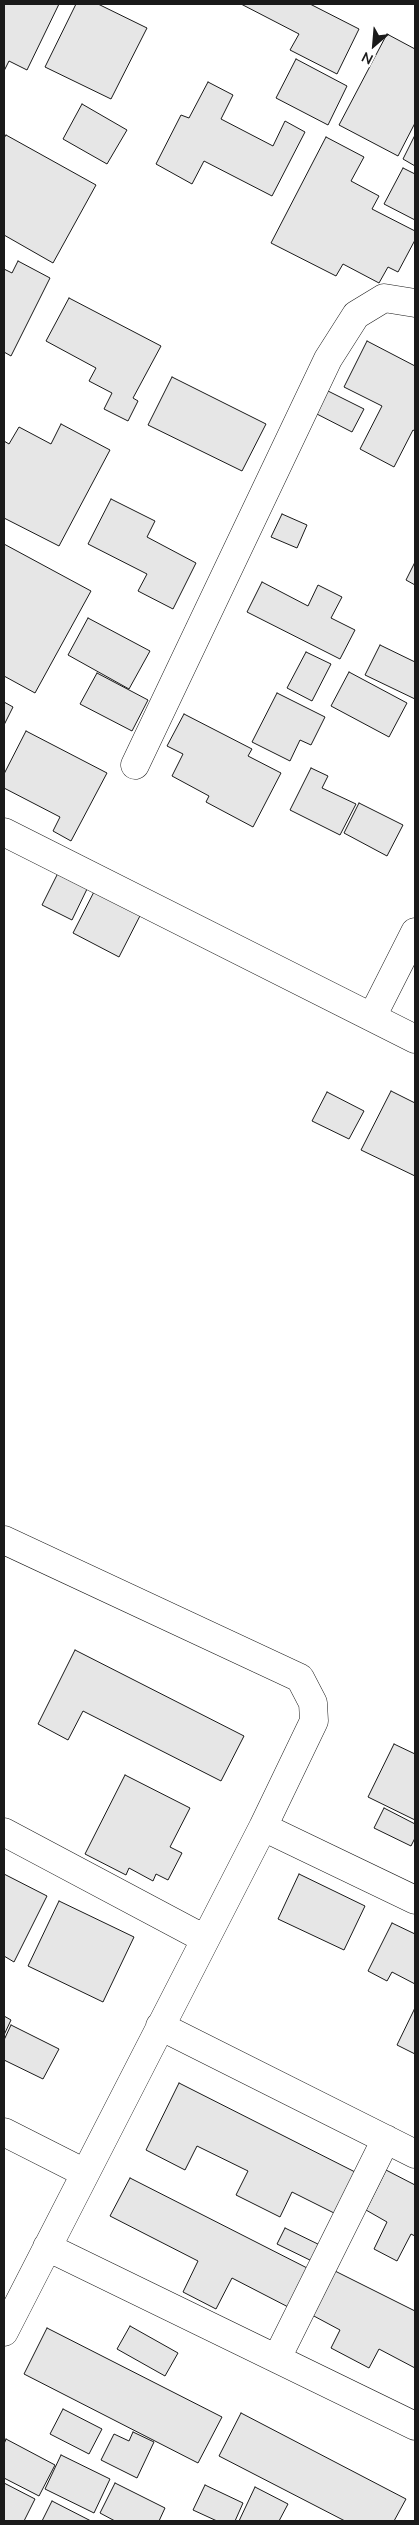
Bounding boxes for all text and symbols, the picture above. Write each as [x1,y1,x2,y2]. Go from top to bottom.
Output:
north arrow [349,20,399,70]
text: N [358,48,376,69]

